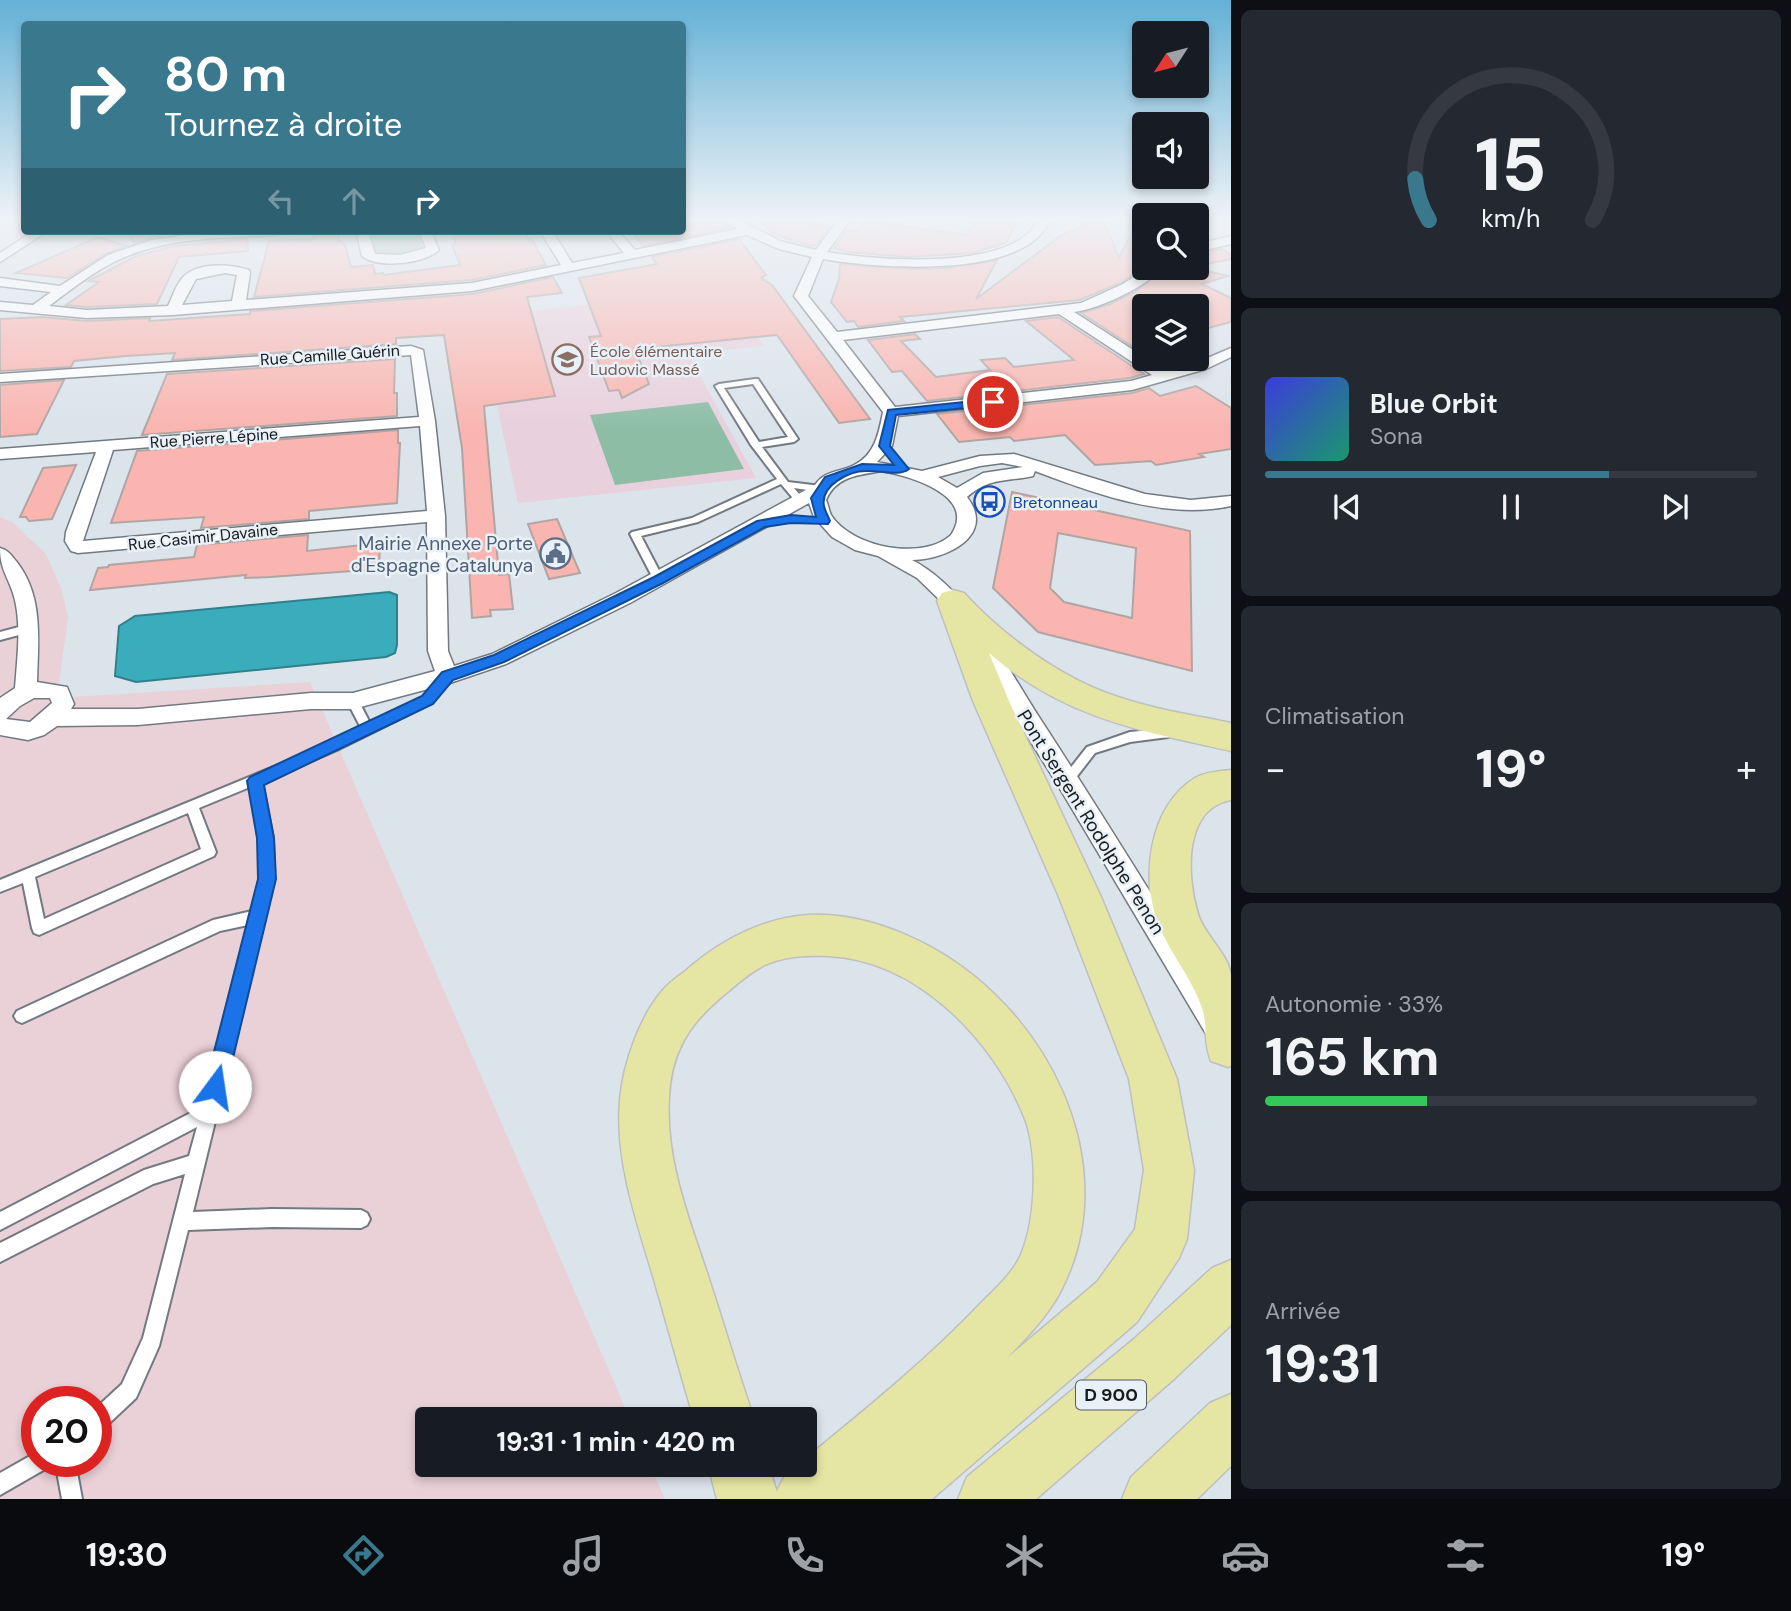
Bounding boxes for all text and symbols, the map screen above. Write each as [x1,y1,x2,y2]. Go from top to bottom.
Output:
north arrow [1132,21,1209,98]
map controls [1132,21,1209,371]
text: 80 m [164,42,287,106]
icon: right [49,49,140,140]
text: Tournez à droite [164,104,402,146]
button: sound [1132,112,1209,189]
text: 15 [1475,118,1547,213]
icon: left [262,182,300,220]
icon: ahead [335,182,373,220]
icon: right [408,182,446,220]
text: km/h [1481,202,1541,235]
button: search [1132,203,1209,280]
button: layers [1132,294,1209,371]
street label: Rue Camille Guérin [259,340,401,370]
place label: École élémentaire Ludovic Massé [590,341,722,380]
school or university icon: École élémentaire Ludovic Massé [550,343,584,377]
pin [963,372,1023,432]
icon: arrive [974,383,1012,421]
text: Blue Orbit [1370,387,1498,421]
text: Sona [1370,421,1423,451]
street label: Rue Pierre Lépine [149,423,279,453]
bus stop icon: Bretonneau [973,485,1007,519]
icon: previous [1328,488,1366,526]
icon: pause [1492,488,1530,526]
icon: next [1656,488,1694,526]
place label: Bretonneau [1013,492,1098,513]
street label: Rue Casimir Davaine [127,519,279,555]
place label: Mairie Annexe Porte d'Espagne Catalunya [351,531,533,578]
public building icon: Mairie Annexe Porte d'Espagne Catalunya [539,537,573,571]
text: Climatisation [1265,701,1404,731]
street label: Pont Sergent Rodolphe Penon [1011,705,1171,939]
text: 19° [1476,735,1546,803]
text: − [1265,744,1286,794]
text: + [1736,744,1757,794]
text: Autonomie · 33% [1265,989,1443,1019]
text: 165 km [1265,1023,1439,1091]
position arrow [178,1050,252,1124]
text: Arrivée [1265,1296,1341,1326]
text: 19:31 [1265,1330,1380,1398]
road number: D 900 [1076,1380,1146,1410]
speed limit sign: 20 [21,1386,112,1477]
text: 19:31 · 1 min · 420 m [497,1425,735,1459]
icon: directions [339,1531,388,1580]
icon: music [559,1531,608,1580]
icon: phone [780,1531,829,1580]
icon: climate [1000,1531,1049,1580]
icon: car [1221,1531,1270,1580]
icon: filters [1441,1531,1490,1580]
text: 19:30 [86,1534,168,1576]
text: 19° [1662,1534,1705,1576]

